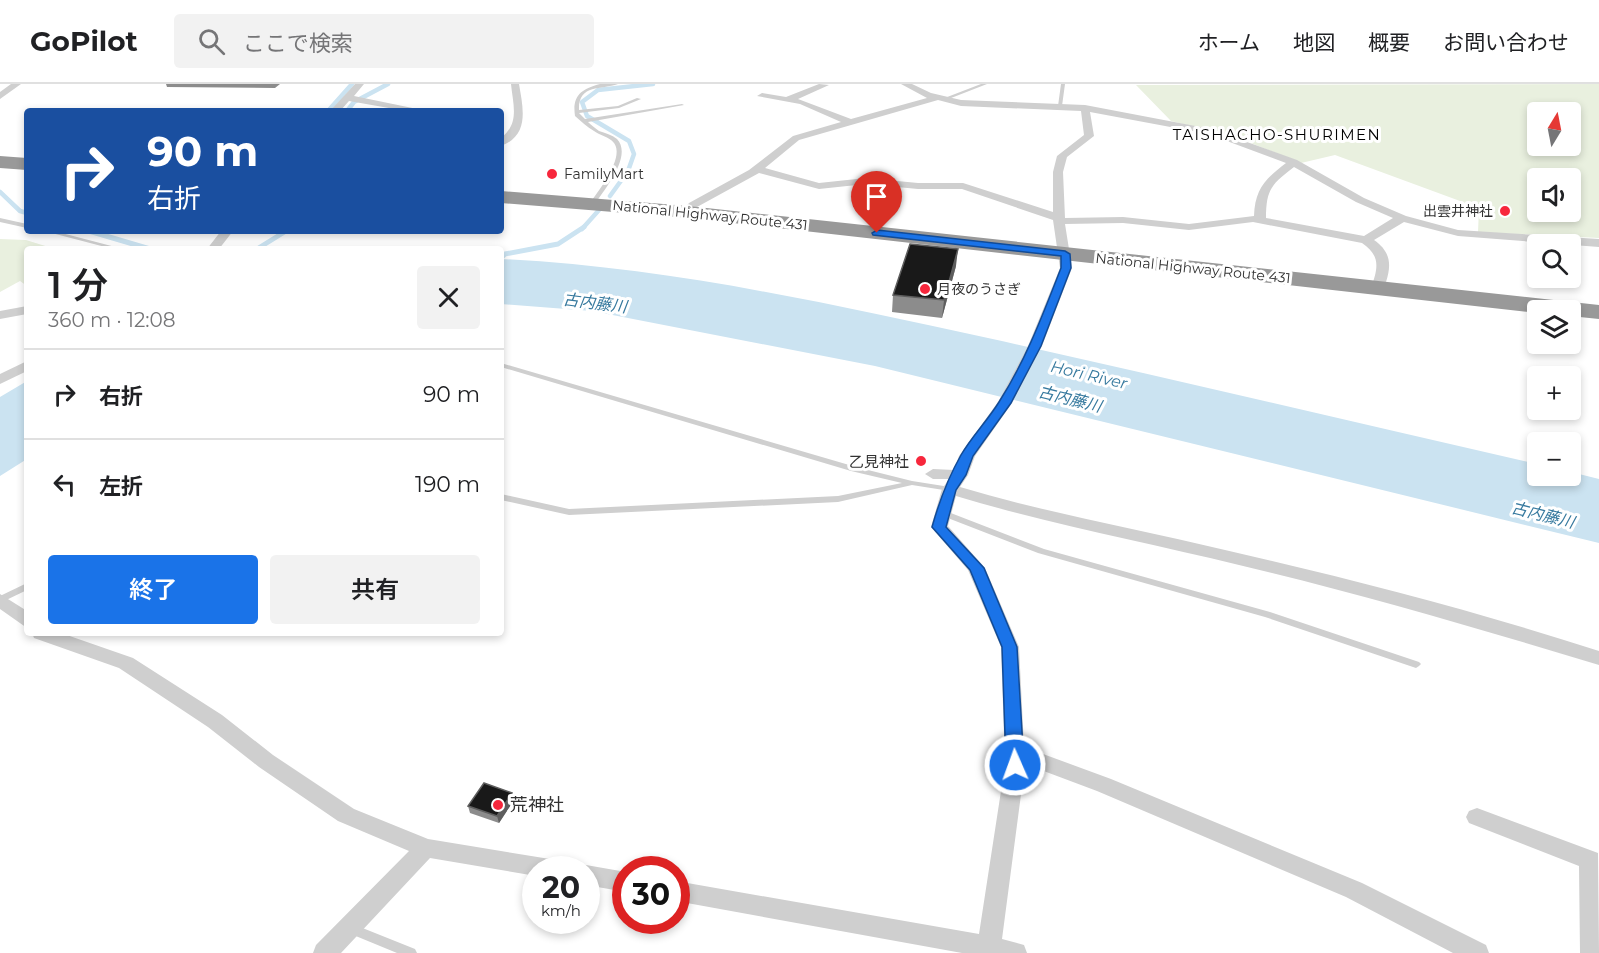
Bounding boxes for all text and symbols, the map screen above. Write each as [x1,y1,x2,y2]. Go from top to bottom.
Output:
search box [174,14,594,68]
text: GoPilot [30,24,138,58]
icon: search [195,25,228,58]
text: ここで検索 [243,30,353,57]
text: ホーム [1198,30,1260,55]
text: 地図 [1293,30,1335,55]
text: 概要 [1368,30,1410,55]
text: お問い合わせ [1443,30,1569,55]
north arrow [1527,102,1581,156]
map controls [1527,102,1581,486]
text: 90 m [147,125,258,177]
district label: TAISHACHO-SHURIMEN [1173,125,1381,144]
icon: right [48,132,126,210]
place label: FamilyMart [564,165,644,183]
marker: FamilyMart [545,167,559,181]
button: sound [1527,168,1581,222]
pin [851,171,902,233]
icon: arrive [860,180,893,213]
text: 右折 [147,182,201,215]
street label: National Highway Route 431 [611,196,809,234]
place label: 出雲井神社 [1423,202,1493,220]
marker: 出雲井神社 [1498,204,1512,218]
button: search [1527,234,1581,288]
street label: National Highway Route 431 [1094,249,1292,287]
text: 1 分 [48,263,108,307]
button: close [417,266,480,329]
place label: 月夜のうさぎ [937,280,1021,298]
marker: 月夜のうさぎ [918,282,932,296]
water label: 古内藤川 [562,290,630,317]
button: layers [1527,300,1581,354]
text: 360 m · 12:08 [48,308,176,332]
water label: Hori River [1049,357,1130,393]
button: + [1527,366,1581,420]
icon: right [48,378,81,411]
text: 90 m [423,381,480,408]
water label: 古内藤川 [1037,382,1105,416]
text: 右折 [99,383,143,410]
button: − [1527,432,1581,486]
place label: 乙見神社 [849,452,909,471]
marker: 乙見神社 [914,454,928,468]
icon: left [48,468,81,501]
text: 190 m [415,471,480,498]
text: 左折 [99,473,143,500]
water label: 古内藤川 [1510,498,1578,532]
button: 終了 [48,555,258,624]
button: 共有 [270,555,480,624]
position arrow [983,733,1047,797]
place label: 荒神社 [510,794,564,816]
marker: 荒神社 [491,798,505,812]
speed limit sign: 30 [612,856,690,934]
text: 20 [542,869,580,906]
text: km/h [541,901,581,920]

